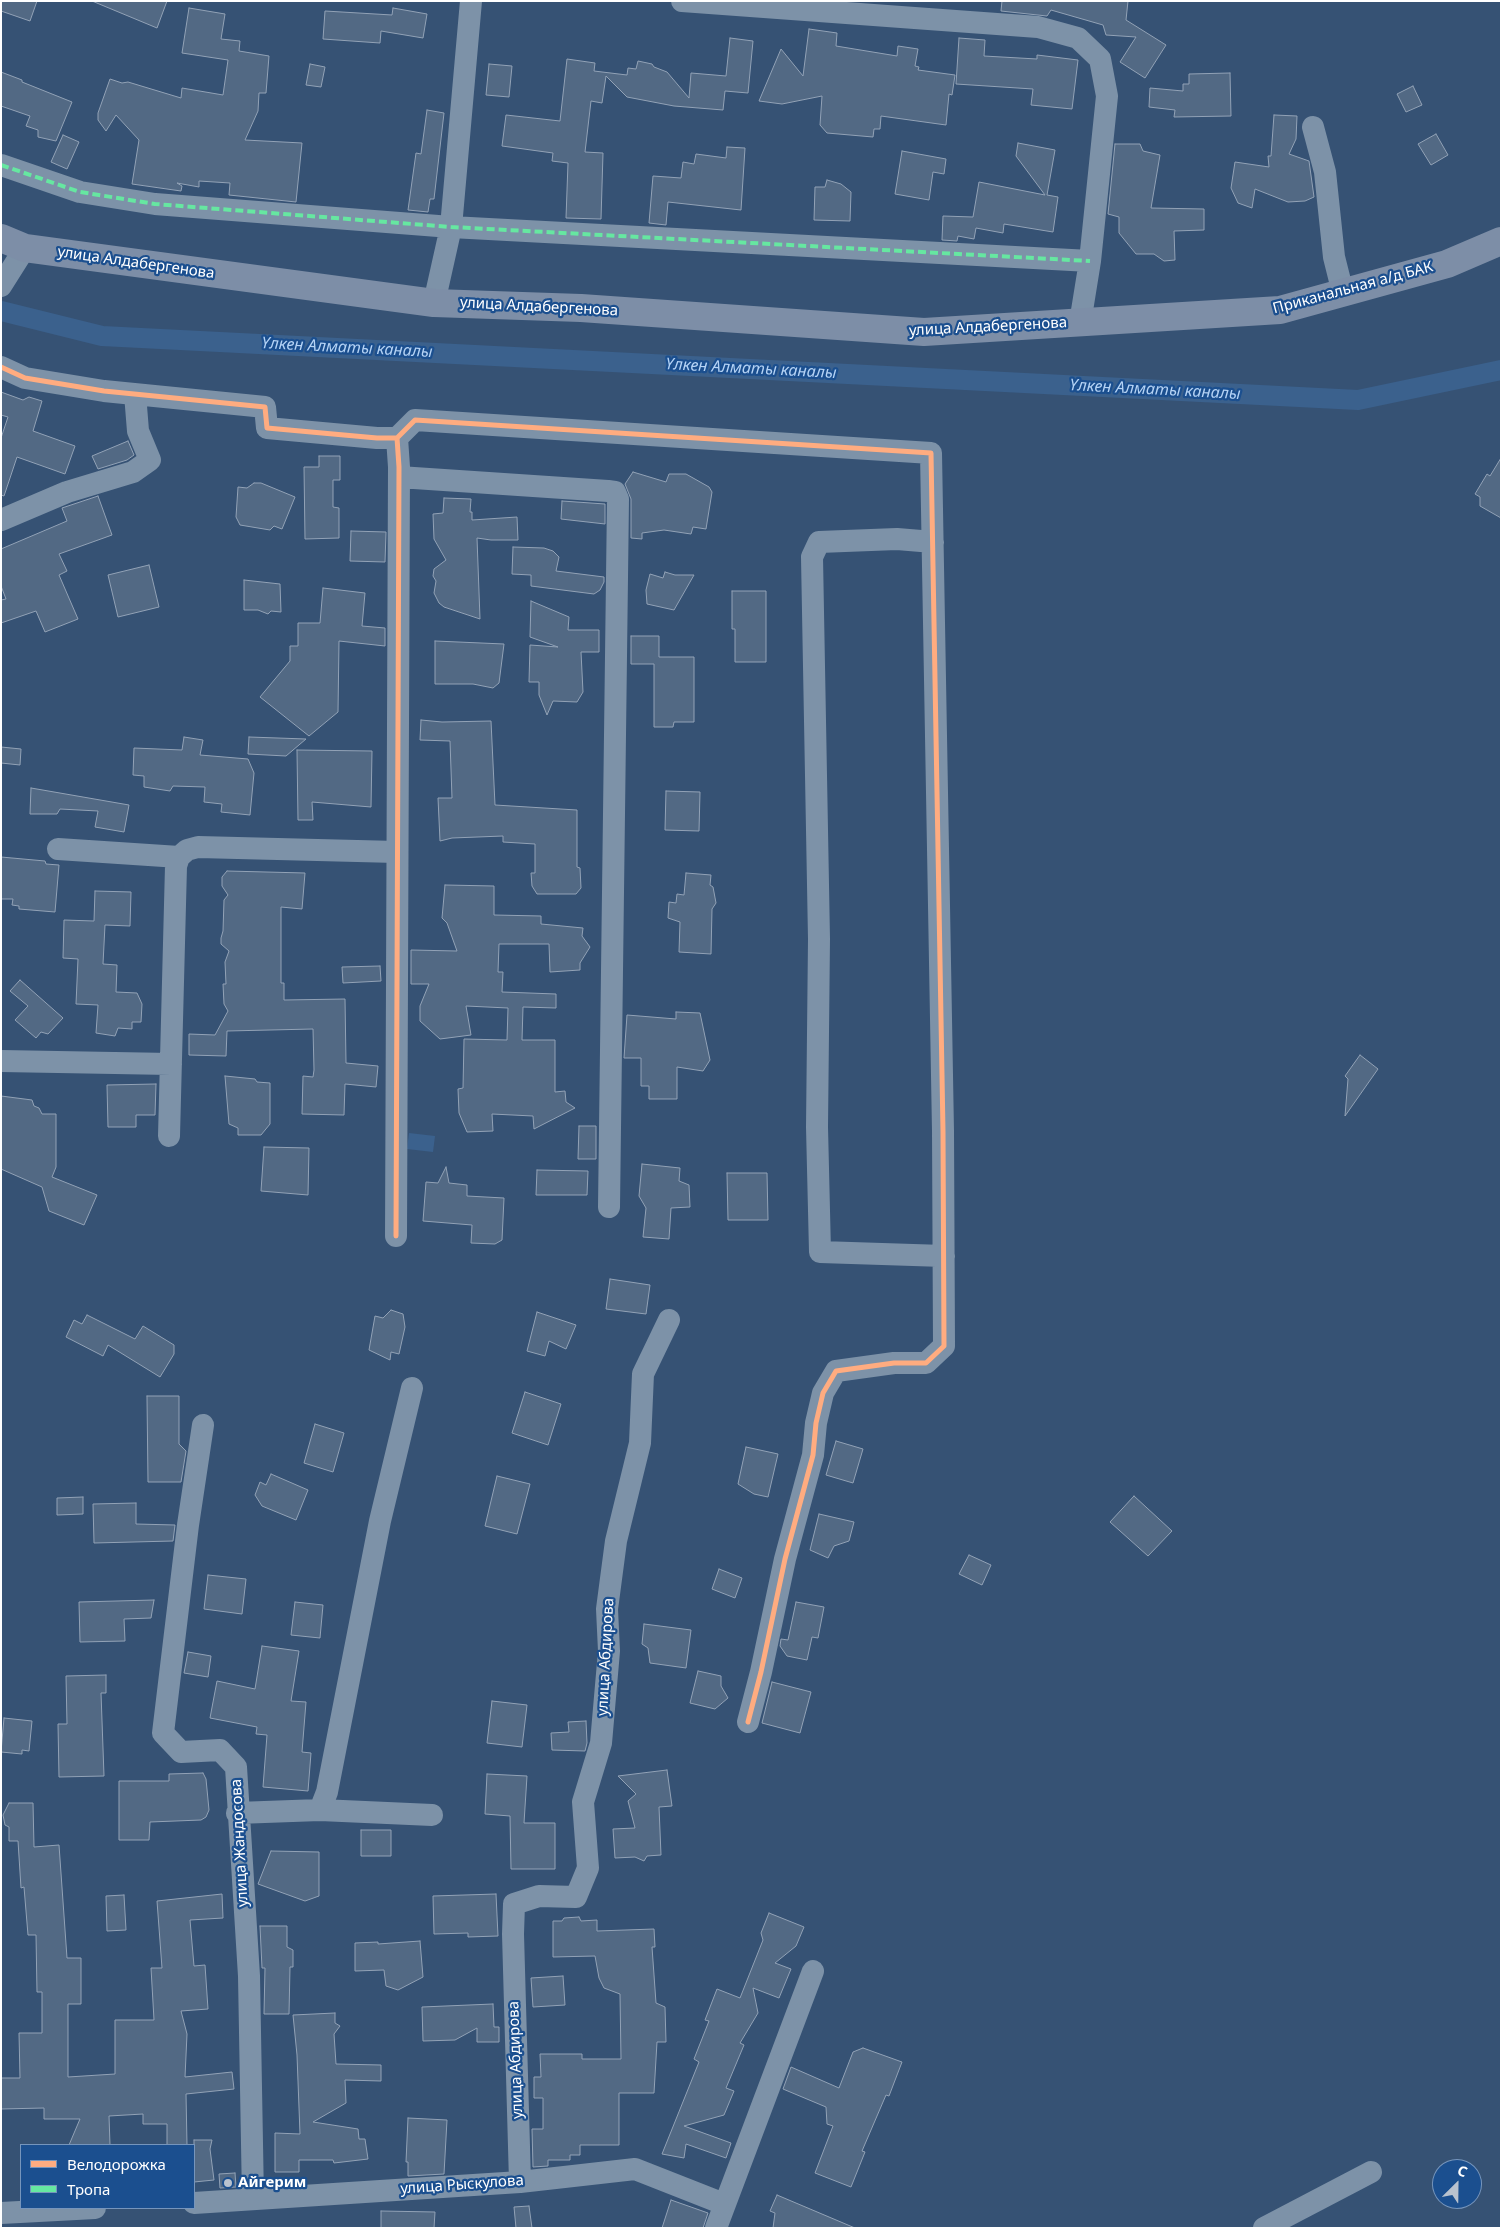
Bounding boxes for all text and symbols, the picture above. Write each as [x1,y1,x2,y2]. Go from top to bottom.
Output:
street label: улица Алдабергенова [56,243,216,283]
street label: Приканальная а/д БАК [1271,258,1435,318]
street label: улица Алдабергенова [460,294,618,320]
street label: улица Алдабергенова [909,314,1067,340]
water label: Үлкен Алматы каналы [261,334,433,362]
water label: Үлкен Алматы каналы [665,355,837,383]
water label: Үлкен Алматы каналы [1069,376,1241,404]
street label: улица Абдирова [594,1598,618,1716]
street label: улица Жандосова [228,1778,252,1908]
street label: улица Абдирова [505,2001,527,2119]
legend [20,2144,195,2209]
text: Велодорожка [67,2154,166,2174]
north arrow [1432,2159,1482,2209]
text: С [1455,2160,1471,2181]
street label: улица Рыскулова [400,2172,524,2198]
place label: Айгерим [238,2174,306,2192]
marker: Айгерим [222,2177,234,2189]
text: Тропа [67,2179,110,2199]

